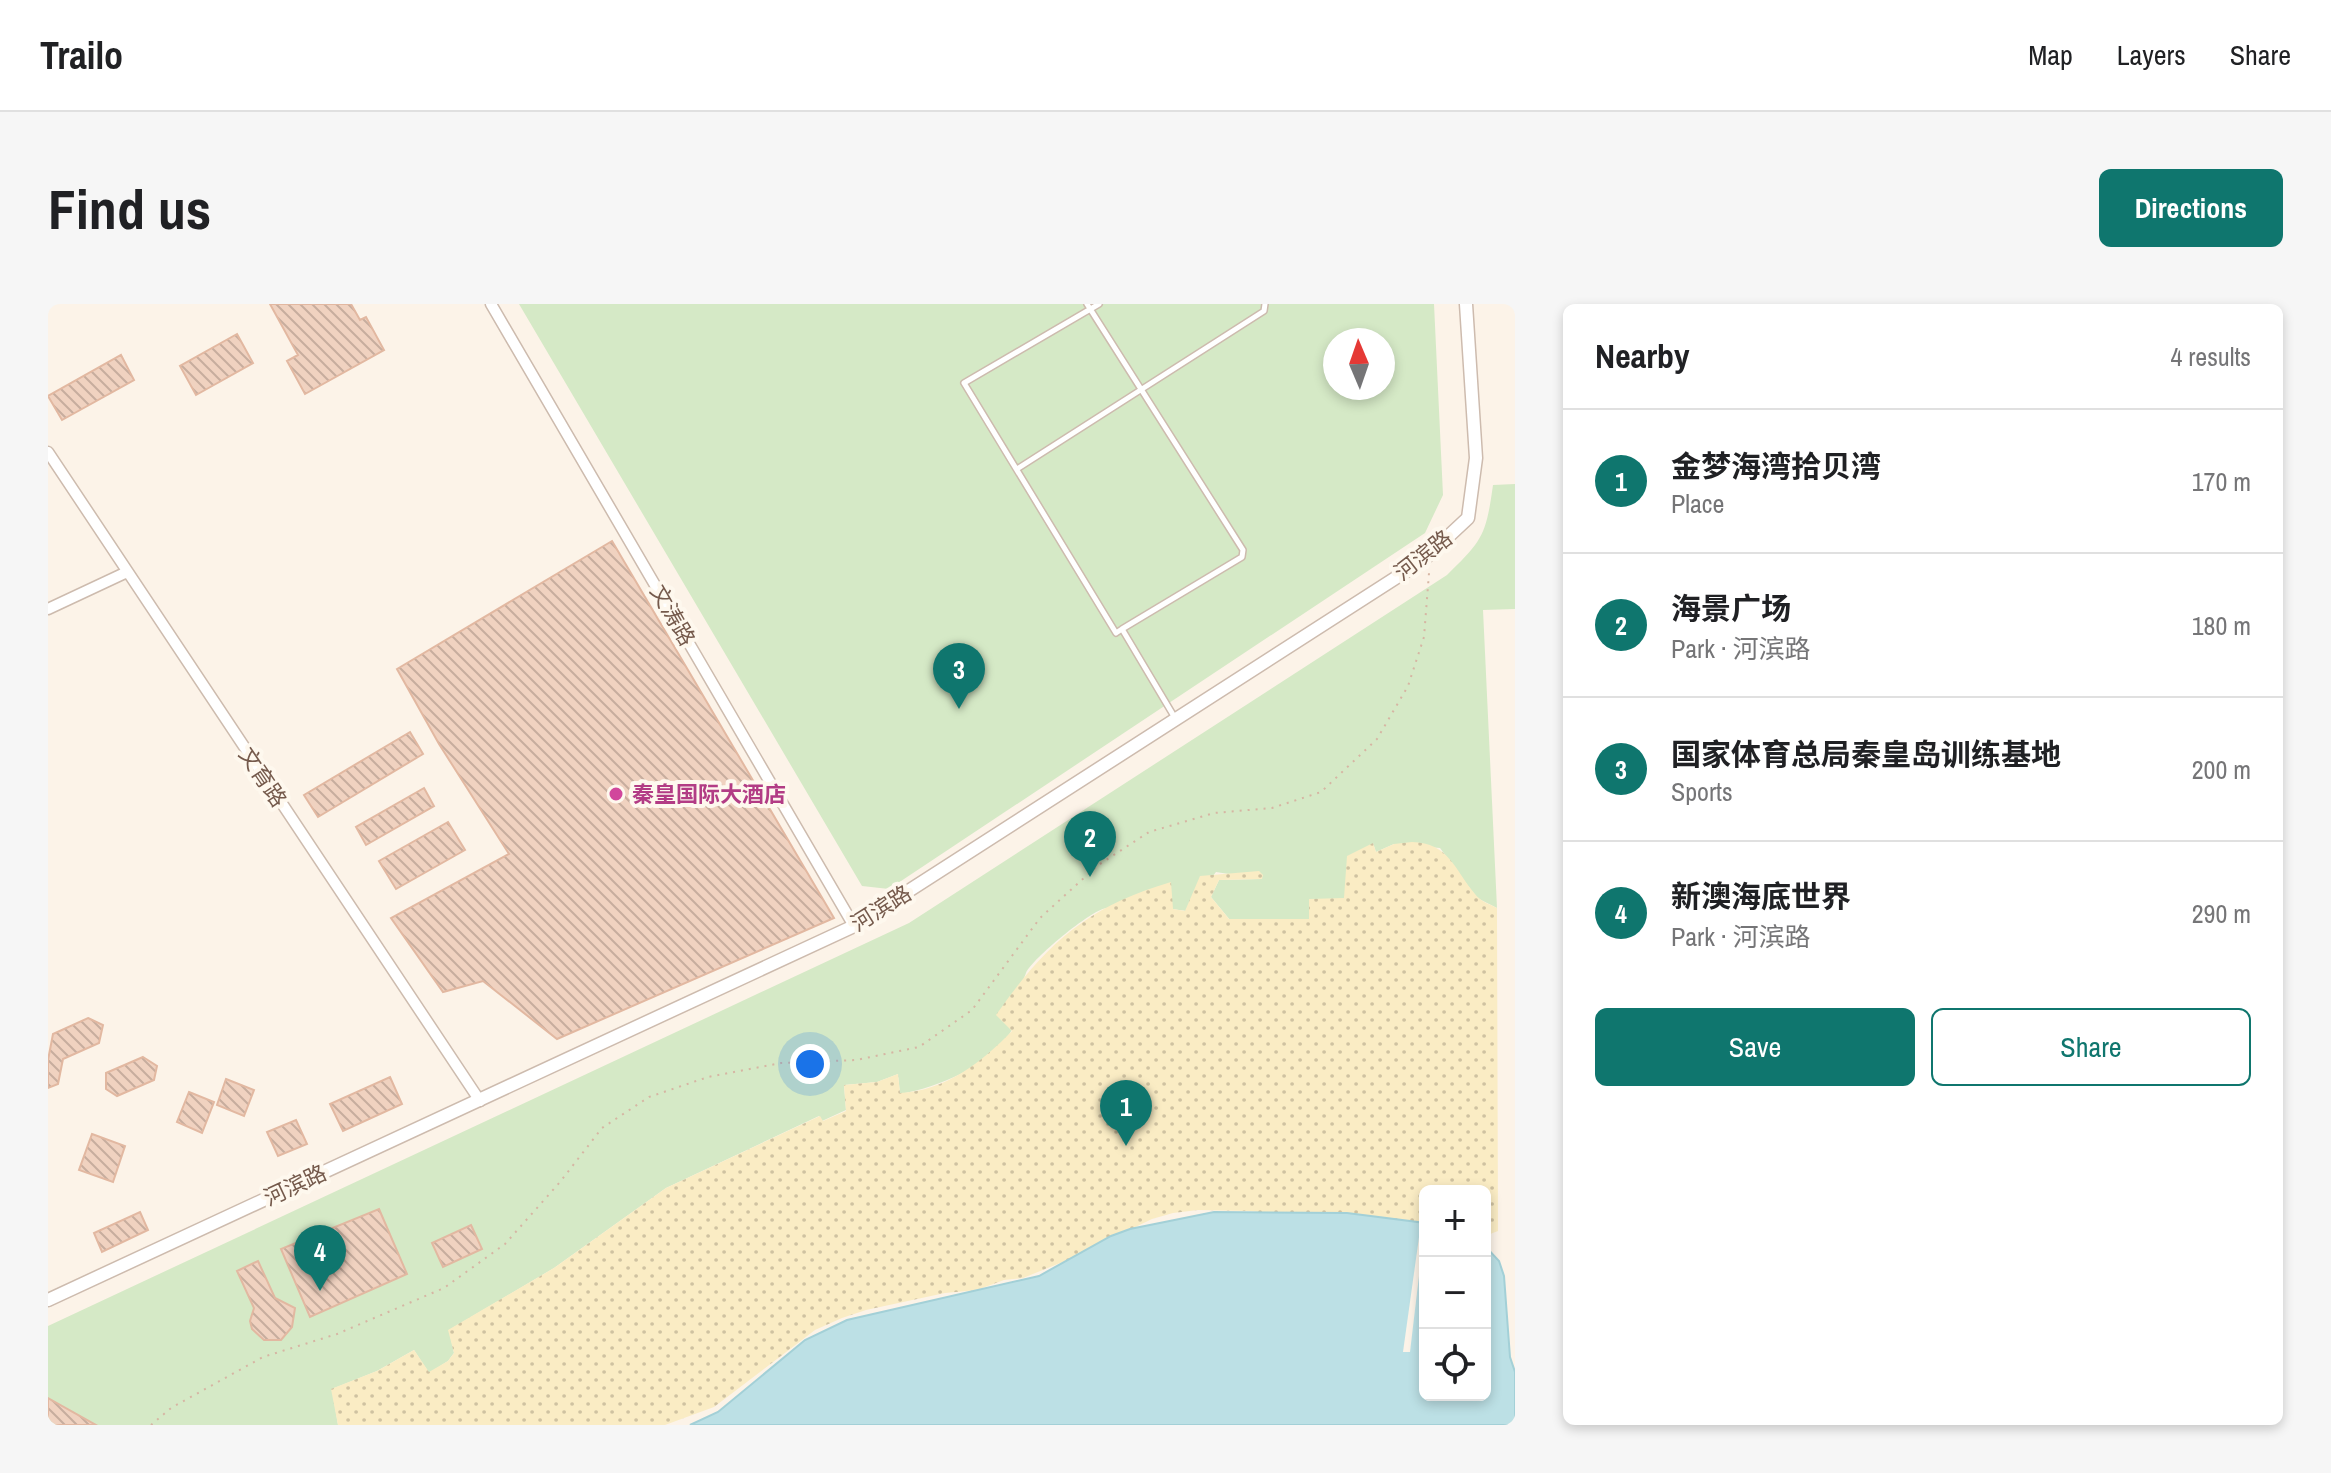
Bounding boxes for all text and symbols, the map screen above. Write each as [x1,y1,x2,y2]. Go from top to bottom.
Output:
text: Trailo [40,30,123,81]
text: Map [2028,36,2073,74]
text: Layers [2117,36,2186,74]
text: Share [2230,36,2291,74]
button: Directions [2099,169,2283,247]
text: Find us [48,171,211,246]
north arrow [1323,328,1395,400]
text: Nearby [1595,333,1690,379]
text: 4 results [2170,339,2251,374]
text: 金梦海湾拾贝湾 [1671,446,1881,486]
text: 1 [1615,464,1627,499]
text: 170 m [2192,464,2251,499]
text: Place [1671,486,1724,521]
street label: 河滨路 [1388,523,1458,587]
street label: 文涛路 [644,579,702,651]
text: 海景广场 [1671,588,1791,628]
text: 2 [1615,608,1627,643]
text: 180 m [2192,608,2251,643]
text: Park · 河滨路 [1671,631,1811,666]
pin: 3 [933,643,985,709]
text: 国家体育总局秦皇岛训练基地 [1671,734,2061,774]
street label: 文育路 [232,741,294,813]
text: 3 [1615,752,1627,787]
text: 200 m [2192,752,2251,787]
text: Sports [1671,774,1733,809]
place label: 秦皇国际大酒店 [632,779,786,809]
marker: 秦皇国际大酒店 [607,785,625,803]
pin: 2 [1064,811,1116,877]
text: 新澳海底世界 [1671,876,1851,916]
street label: 河滨路 [845,878,917,938]
text: 4 [1615,896,1627,931]
text: 290 m [2192,896,2251,931]
text: Park · 河滨路 [1671,919,1811,954]
button: Save [1595,1008,1915,1086]
button: Share [1931,1008,2251,1086]
your location [790,1044,830,1084]
pin: 1 [1100,1080,1152,1146]
street label: 河滨路 [259,1157,331,1213]
map controls [1419,1185,1491,1401]
button: + [1419,1185,1491,1257]
pin: 4 [294,1225,346,1291]
button: − [1419,1257,1491,1329]
button: locate [1419,1329,1491,1401]

